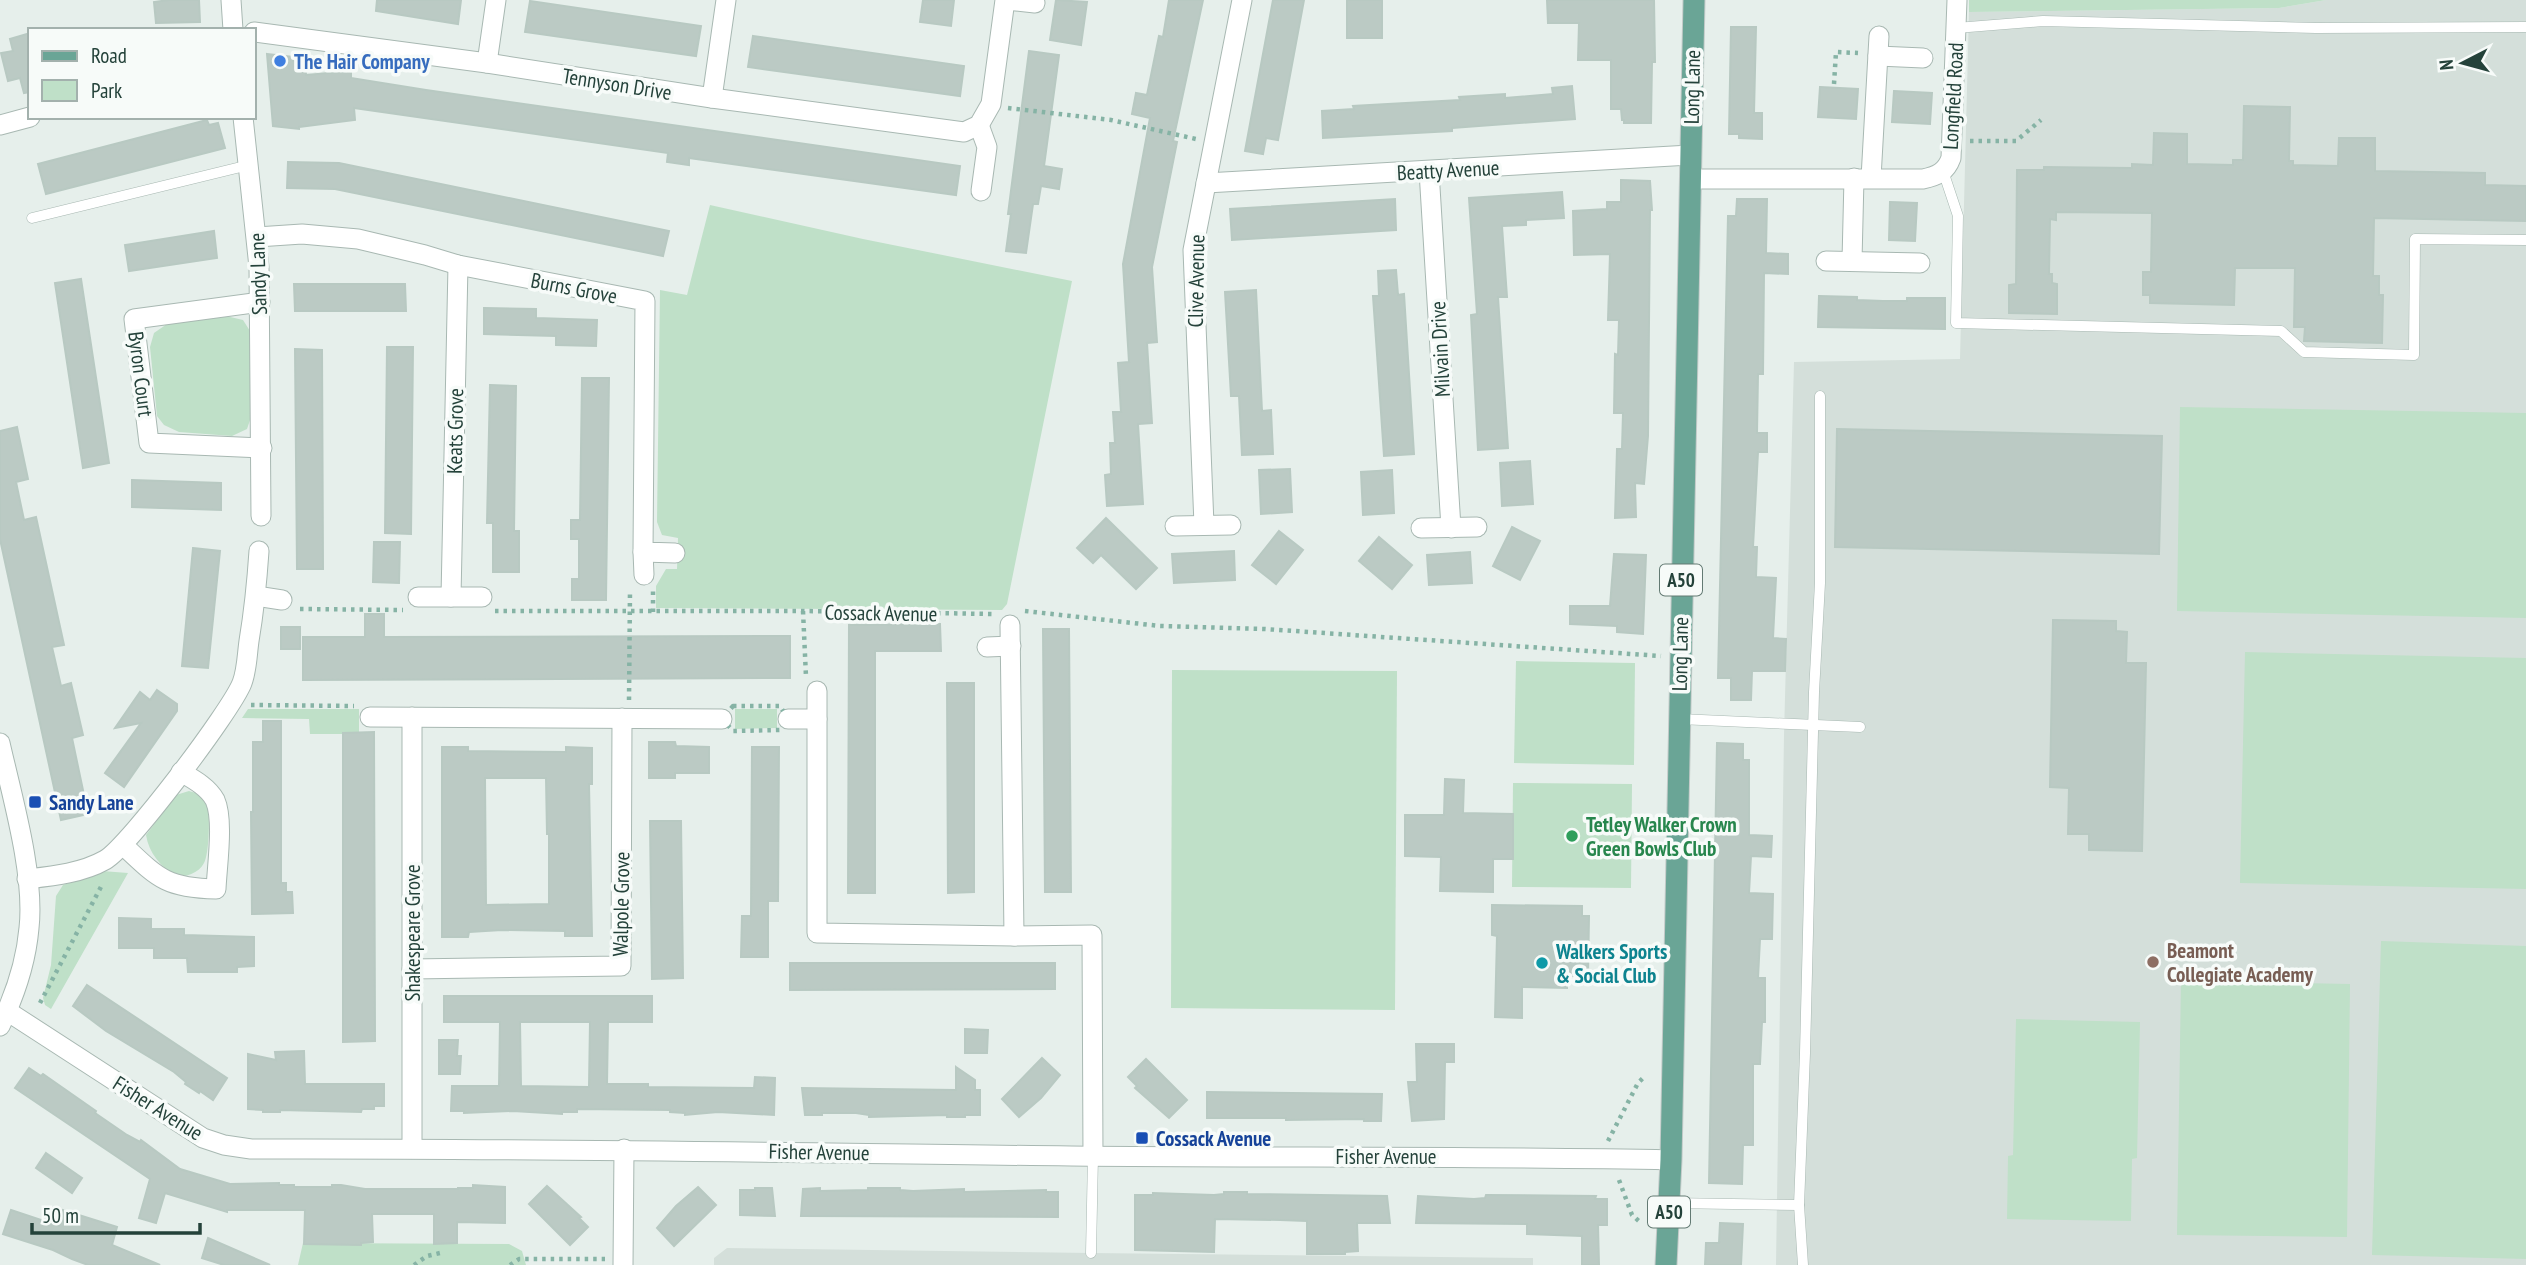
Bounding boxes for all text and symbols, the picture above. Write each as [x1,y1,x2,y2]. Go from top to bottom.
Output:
legend [28,28,256,119]
north arrow [2428,28,2498,98]
text: Road [91,42,127,69]
street label: Longfield Road [1937,42,1969,150]
place label: The Hair Company [294,48,430,75]
street label: Long Lane [1678,50,1706,124]
marker: The Hair Company [272,53,288,69]
text: N [2434,58,2459,71]
street label: Tennyson Drive [560,62,674,106]
text: Park [91,77,122,104]
street label: Beatty Avenue [1396,154,1500,186]
street label: Sandy Lane [243,232,273,316]
street label: Clive Avenue [1182,234,1210,328]
street label: Burns Grove [529,266,619,310]
street label: Milvain Drive [1424,300,1456,398]
street label: Byron Court [122,330,160,418]
street label: Keats Grove [441,388,469,474]
road number: A50 [1660,565,1702,596]
street label: Cossack Avenue [824,599,938,627]
street label: Long Lane [1666,617,1694,691]
place label: Sandy Lane [49,789,134,816]
marker: Sandy Lane [27,794,43,810]
place label: Tetley Walker Crown Green Bowls Club [1586,811,1737,862]
marker: Tetley Walker Crown Green Bowls Club [1564,828,1580,844]
street label: Walpole Grove [607,851,635,957]
street label: Shakespeare Grove [399,864,426,1002]
place label: Beamont Collegiate Academy [2167,937,2313,988]
place label: Walkers Sports & Social Club [1555,938,1667,989]
marker: Beamont Collegiate Academy [2145,954,2161,970]
marker: Walkers Sports & Social Club [1534,955,1550,971]
street label: Fisher Avenue [108,1070,208,1146]
place label: Cossack Avenue [1156,1125,1271,1152]
marker: Cossack Avenue [1134,1130,1150,1146]
street label: Fisher Avenue [768,1138,870,1166]
street label: Fisher Avenue [1336,1143,1437,1170]
scale bar [32,1192,200,1236]
road number: A50 [1648,1196,1690,1228]
text: 50 m [42,1202,79,1229]

